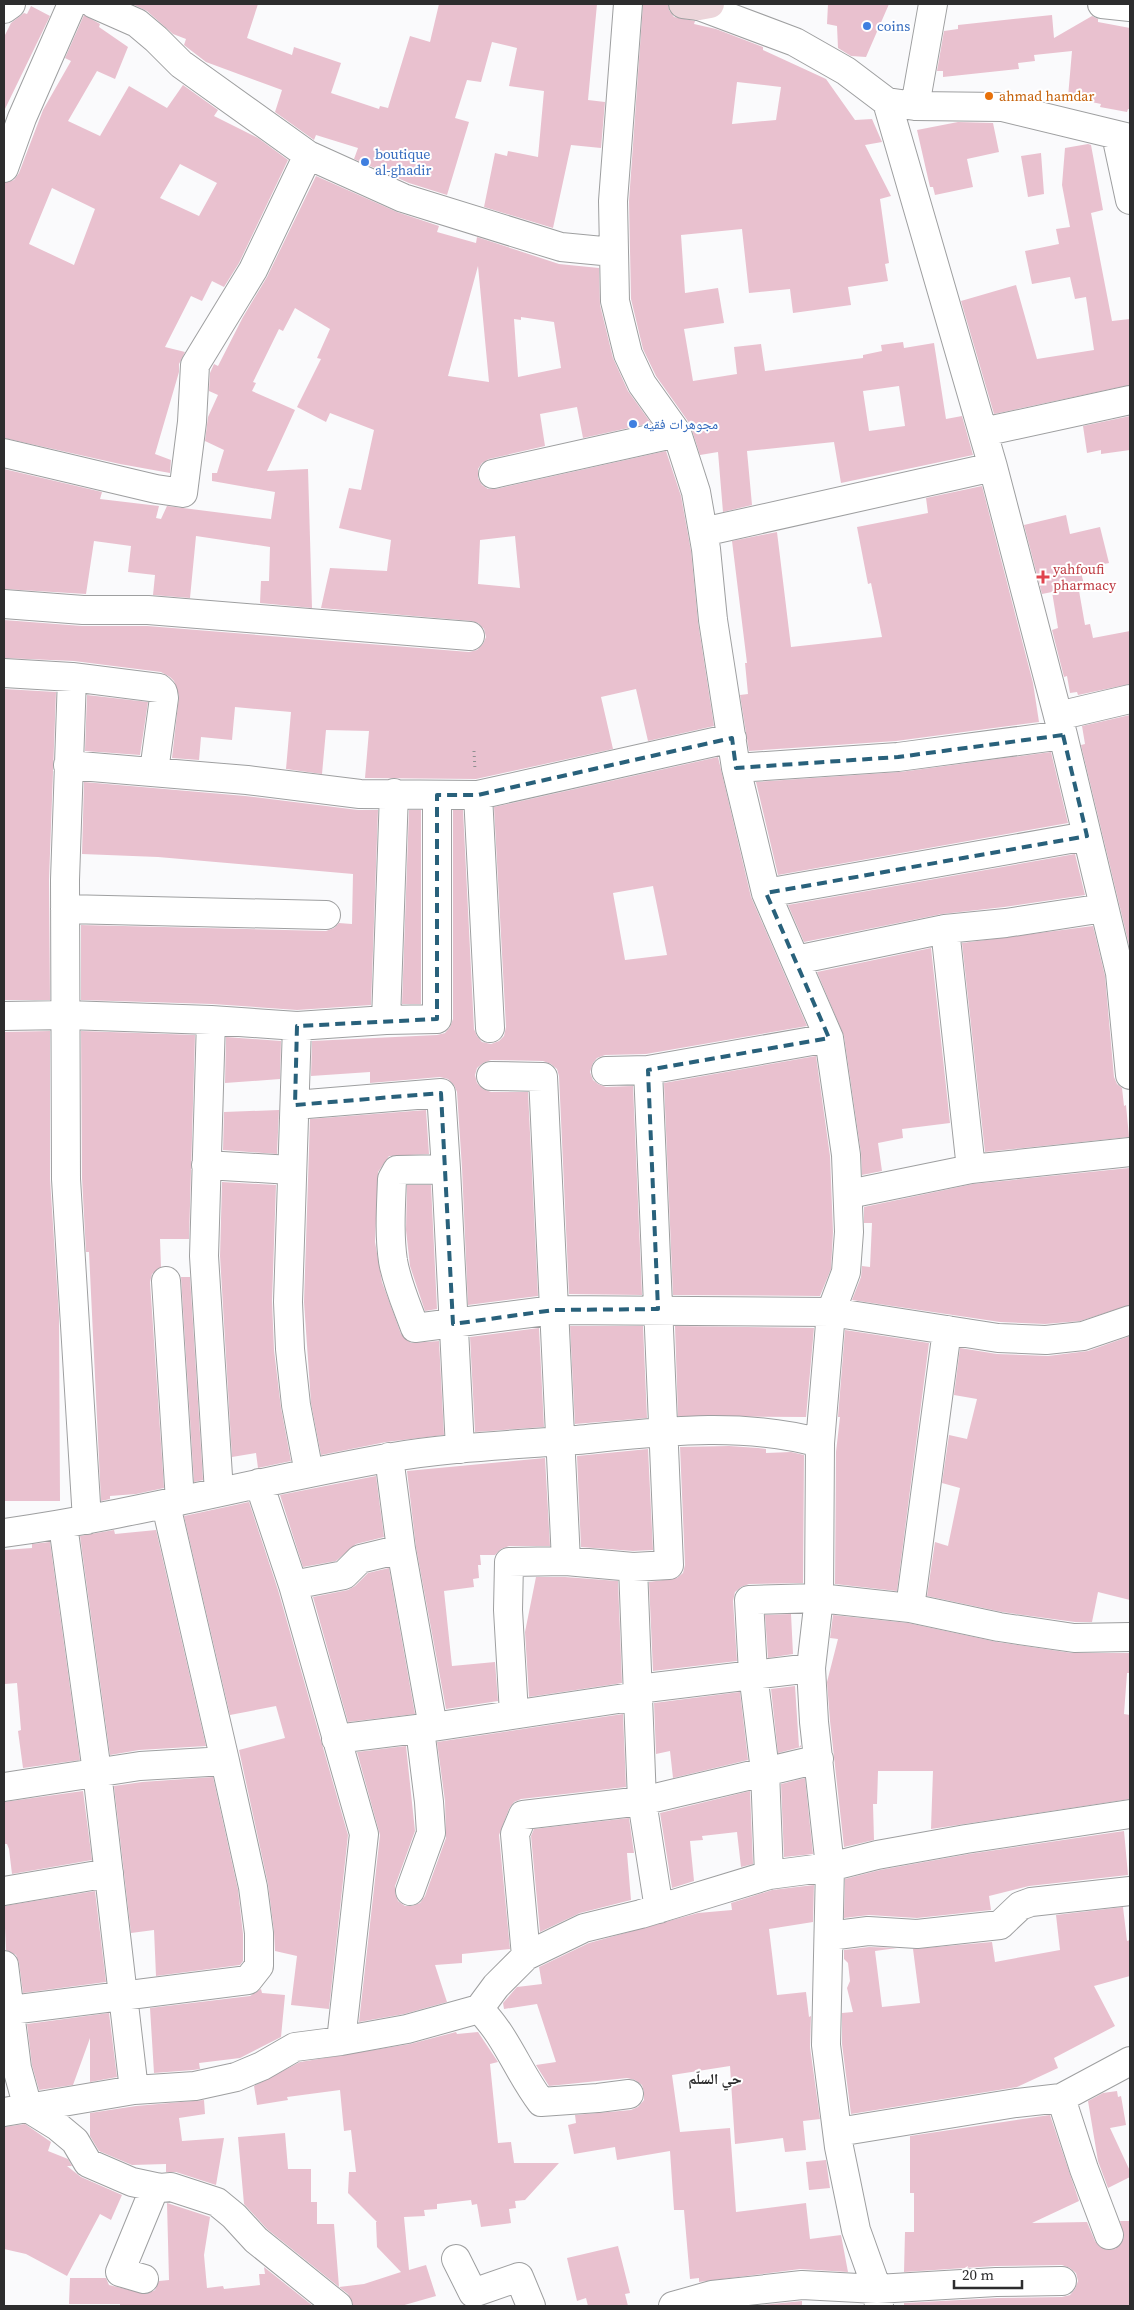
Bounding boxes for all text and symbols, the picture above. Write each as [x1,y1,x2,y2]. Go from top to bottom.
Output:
place label: coins [877,16,910,36]
marker: coins [861,20,873,32]
place label: ahmad hamdar [999,86,1094,106]
marker: ahmad hamdar [983,90,995,102]
place label: boutique al-ghadir [375,144,431,180]
marker: boutique al-ghadir [359,156,371,168]
place label: مجوهرات فقيه [643,414,718,434]
marker: مجوهرات فقيه [627,418,639,430]
place label: yahfoufi pharmacy [1053,559,1117,595]
marker: yahfoufi pharmacy [1037,571,1049,583]
district label: حي السلّم [688,2068,742,2091]
scale bar [954,2258,1022,2290]
text: 20 m [962,2264,994,2285]

